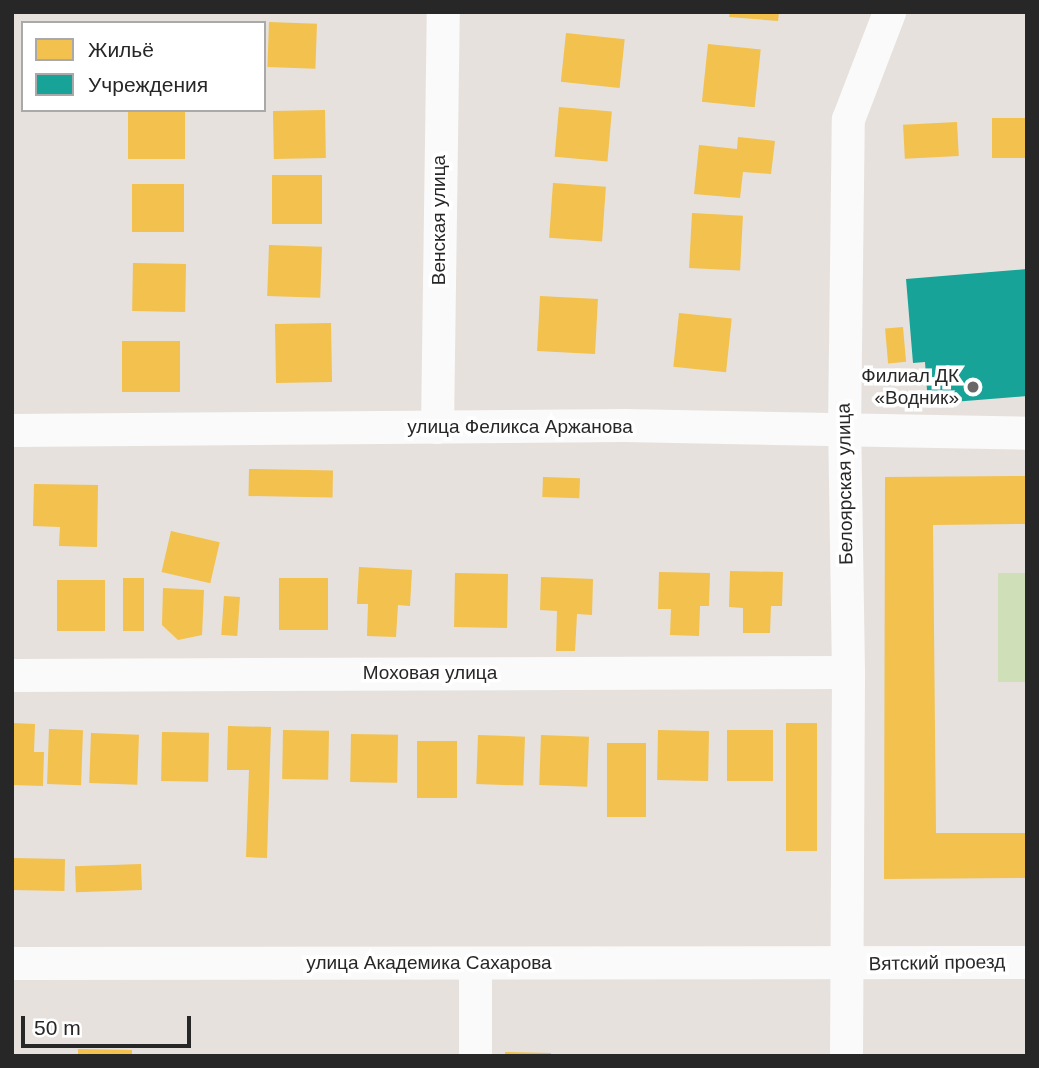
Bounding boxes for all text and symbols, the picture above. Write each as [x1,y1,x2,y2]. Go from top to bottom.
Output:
legend [21,21,266,112]
text: Жильё [88,38,154,61]
text: Учреждения [88,73,208,96]
street label: Венская улица [428,155,450,285]
place label: Филиал ДК «Водник» [861,365,959,409]
marker: Филиал ДК «Водник» [965,379,981,395]
street label: Белоярская улица [832,403,858,565]
street label: улица Феликса Аржанова [407,416,633,438]
street label: Моховая улица [363,662,497,684]
street label: Вятский проезд [869,950,1005,976]
street label: улица Академика Сахарова [306,952,552,974]
scale bar [24,1002,194,1046]
text: 50 m [34,1016,81,1039]

